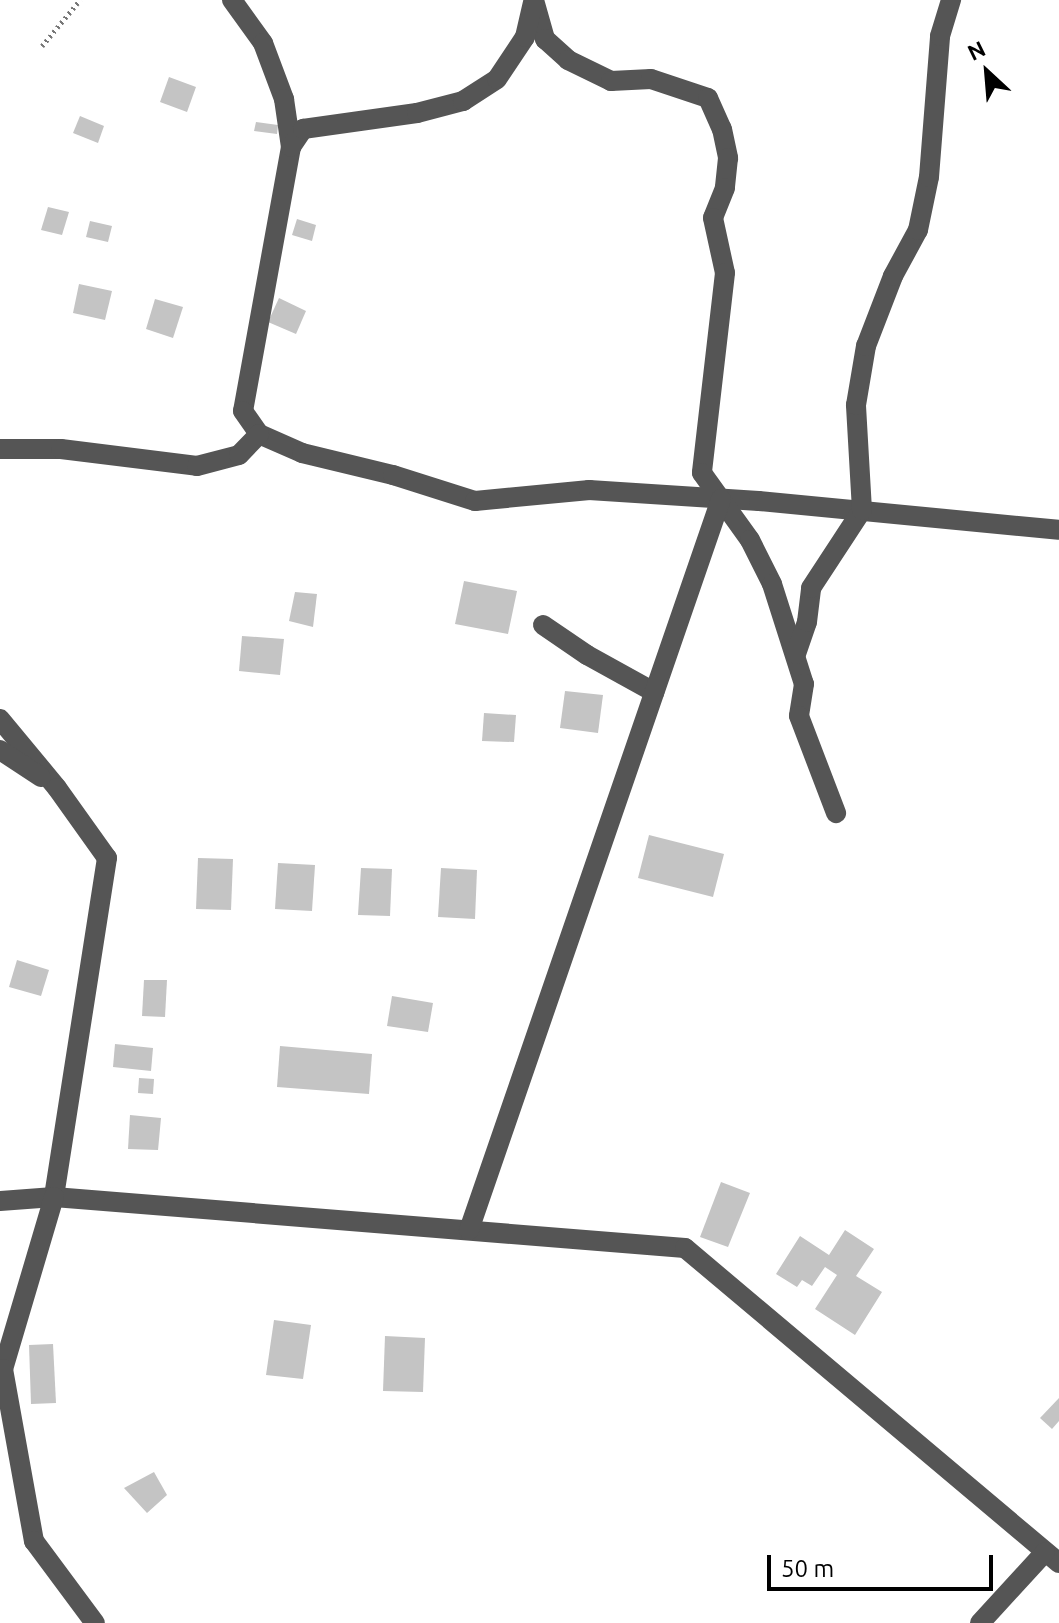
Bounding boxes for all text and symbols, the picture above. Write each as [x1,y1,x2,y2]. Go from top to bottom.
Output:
north arrow [947,32,1027,112]
text: N [963,35,989,65]
scale bar [771,1539,997,1589]
text: 50 m [781,1555,834,1582]

